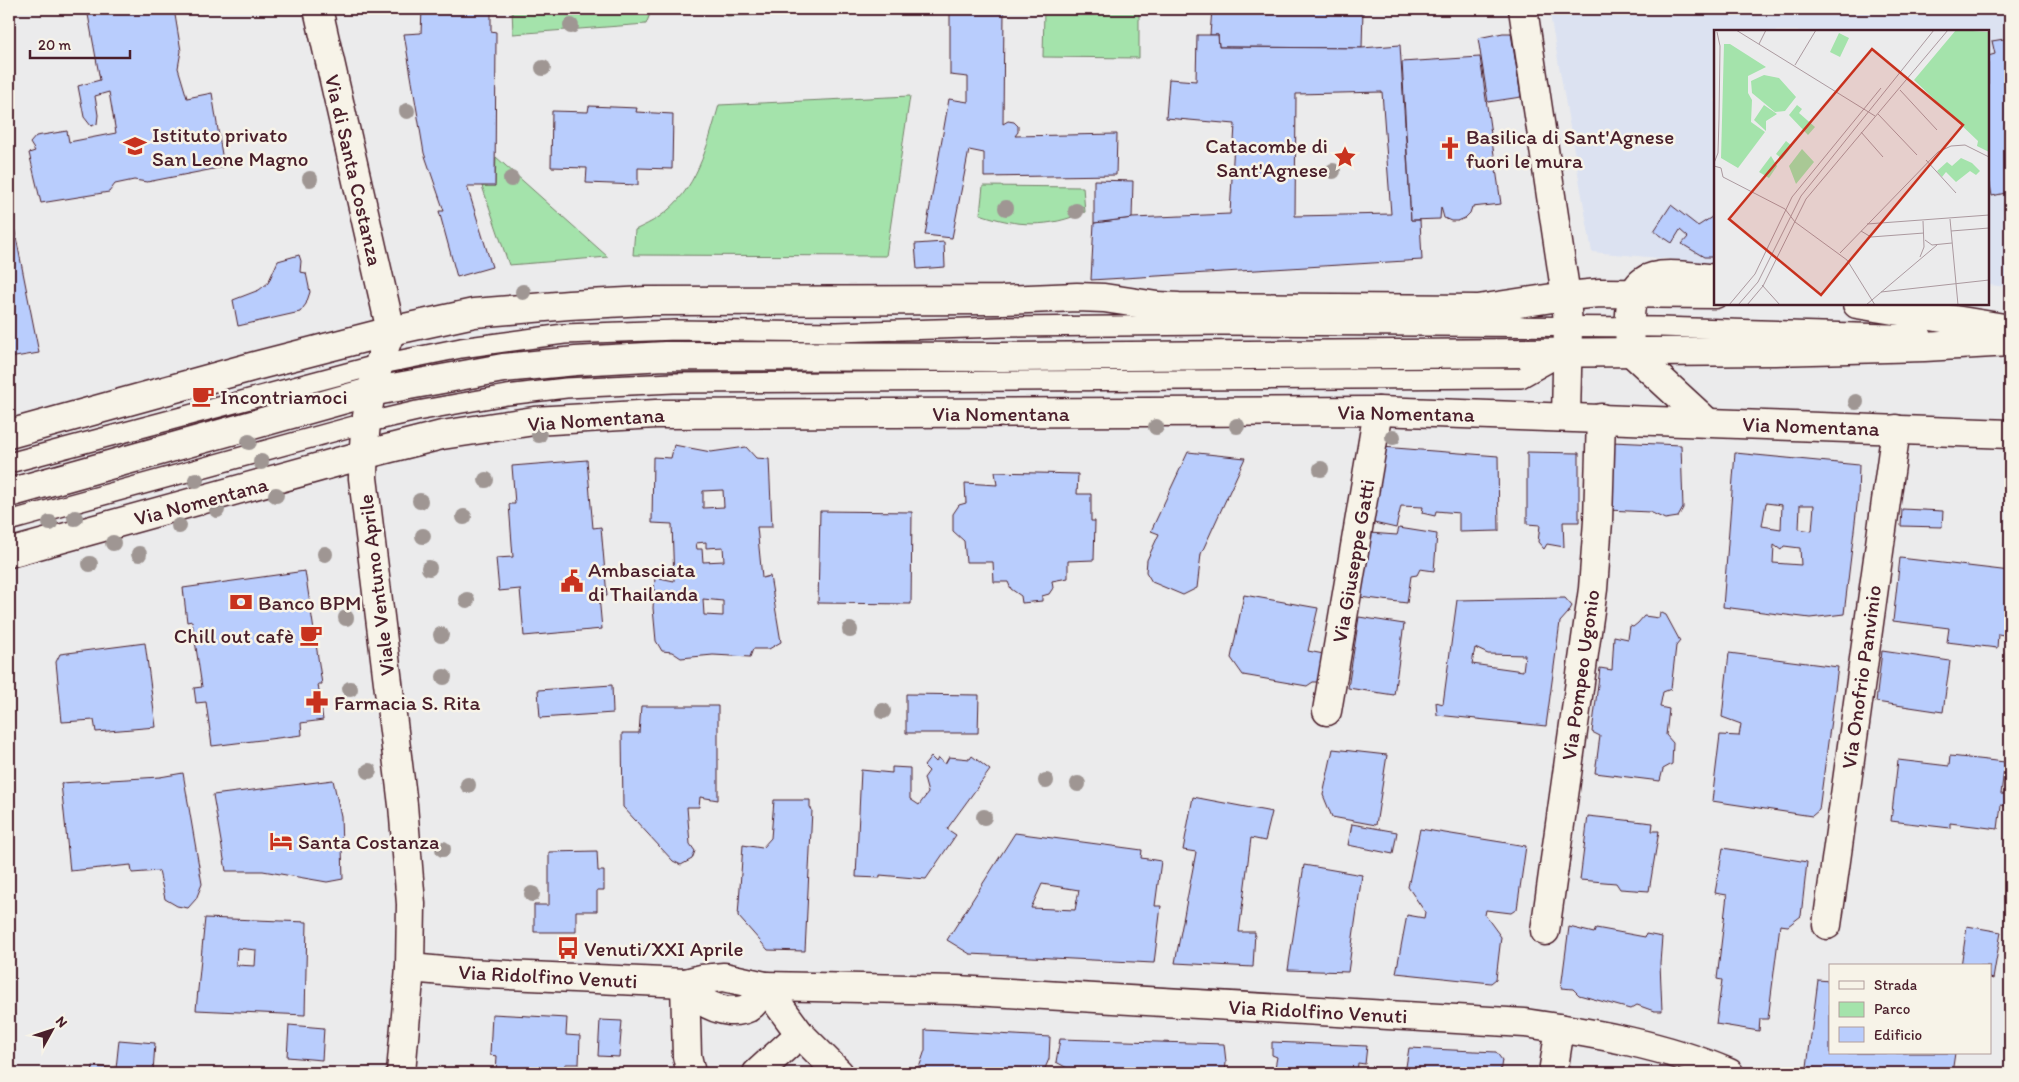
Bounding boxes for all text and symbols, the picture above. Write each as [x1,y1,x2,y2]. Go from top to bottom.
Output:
scale bar [30,28,130,60]
inset map [1714,30,1989,305]
text: 20 m [38,36,72,54]
street label: Via di Santa Costanza [320,72,388,268]
place label: Istituto privato San Leone Magno [152,122,309,171]
place label: Basilica di Sant'Agnese fuori le mura [1466,124,1674,173]
school or university icon: Istituto privato San Leone Magno [122,133,148,159]
place label: Catacombe di Sant'Agnese [1205,133,1328,182]
church icon: Basilica di Sant'Agnese fuori le mura [1437,135,1463,161]
place icon: Catacombe di Sant'Agnese [1332,144,1358,170]
cafe icon: Incontriamoci [190,383,216,409]
place label: Incontriamoci [220,384,348,409]
street label: Via Nomentana [1337,399,1475,427]
street label: Via Nomentana [932,401,1070,426]
street label: Via Nomentana [527,402,666,436]
street label: Via Nomentana [1742,411,1880,441]
street label: Via Nomentana [131,471,271,531]
street label: Via Giuseppe Gatti [1326,477,1380,645]
street label: Viale Ventuno Aprile [352,493,400,677]
place label: Ambasciata di Thailanda [588,557,698,606]
public building icon: Ambasciata di Thailanda [559,568,585,594]
street label: Via Onofrio Panvinio [1836,583,1886,771]
street label: Via Pompeo Ugonio [1556,588,1604,762]
bank icon: Banco BPM [228,589,254,615]
place label: Banco BPM [258,590,361,615]
cafe icon: Chill out cafè [298,622,324,648]
place label: Chill out cafè [174,623,294,648]
pharmacy icon: Farmacia S. Rita [304,689,330,715]
place label: Farmacia S. Rita [334,690,480,715]
hotel icon: Santa Costanza [268,828,294,854]
place label: Santa Costanza [298,829,439,854]
bus stop icon: Venuti/XXI Aprile [555,935,581,961]
place label: Venuti/XXI Aprile [584,936,743,961]
street label: Via Ridolfino Venuti [458,959,638,993]
legend [1829,964,1992,1054]
text: Strada [1874,976,1918,994]
street label: Via Ridolfino Venuti [1228,994,1408,1028]
text: Parco [1874,1000,1910,1018]
north arrow [28,1004,78,1054]
text: N [52,1013,71,1031]
text: Edificio [1874,1026,1922,1044]

